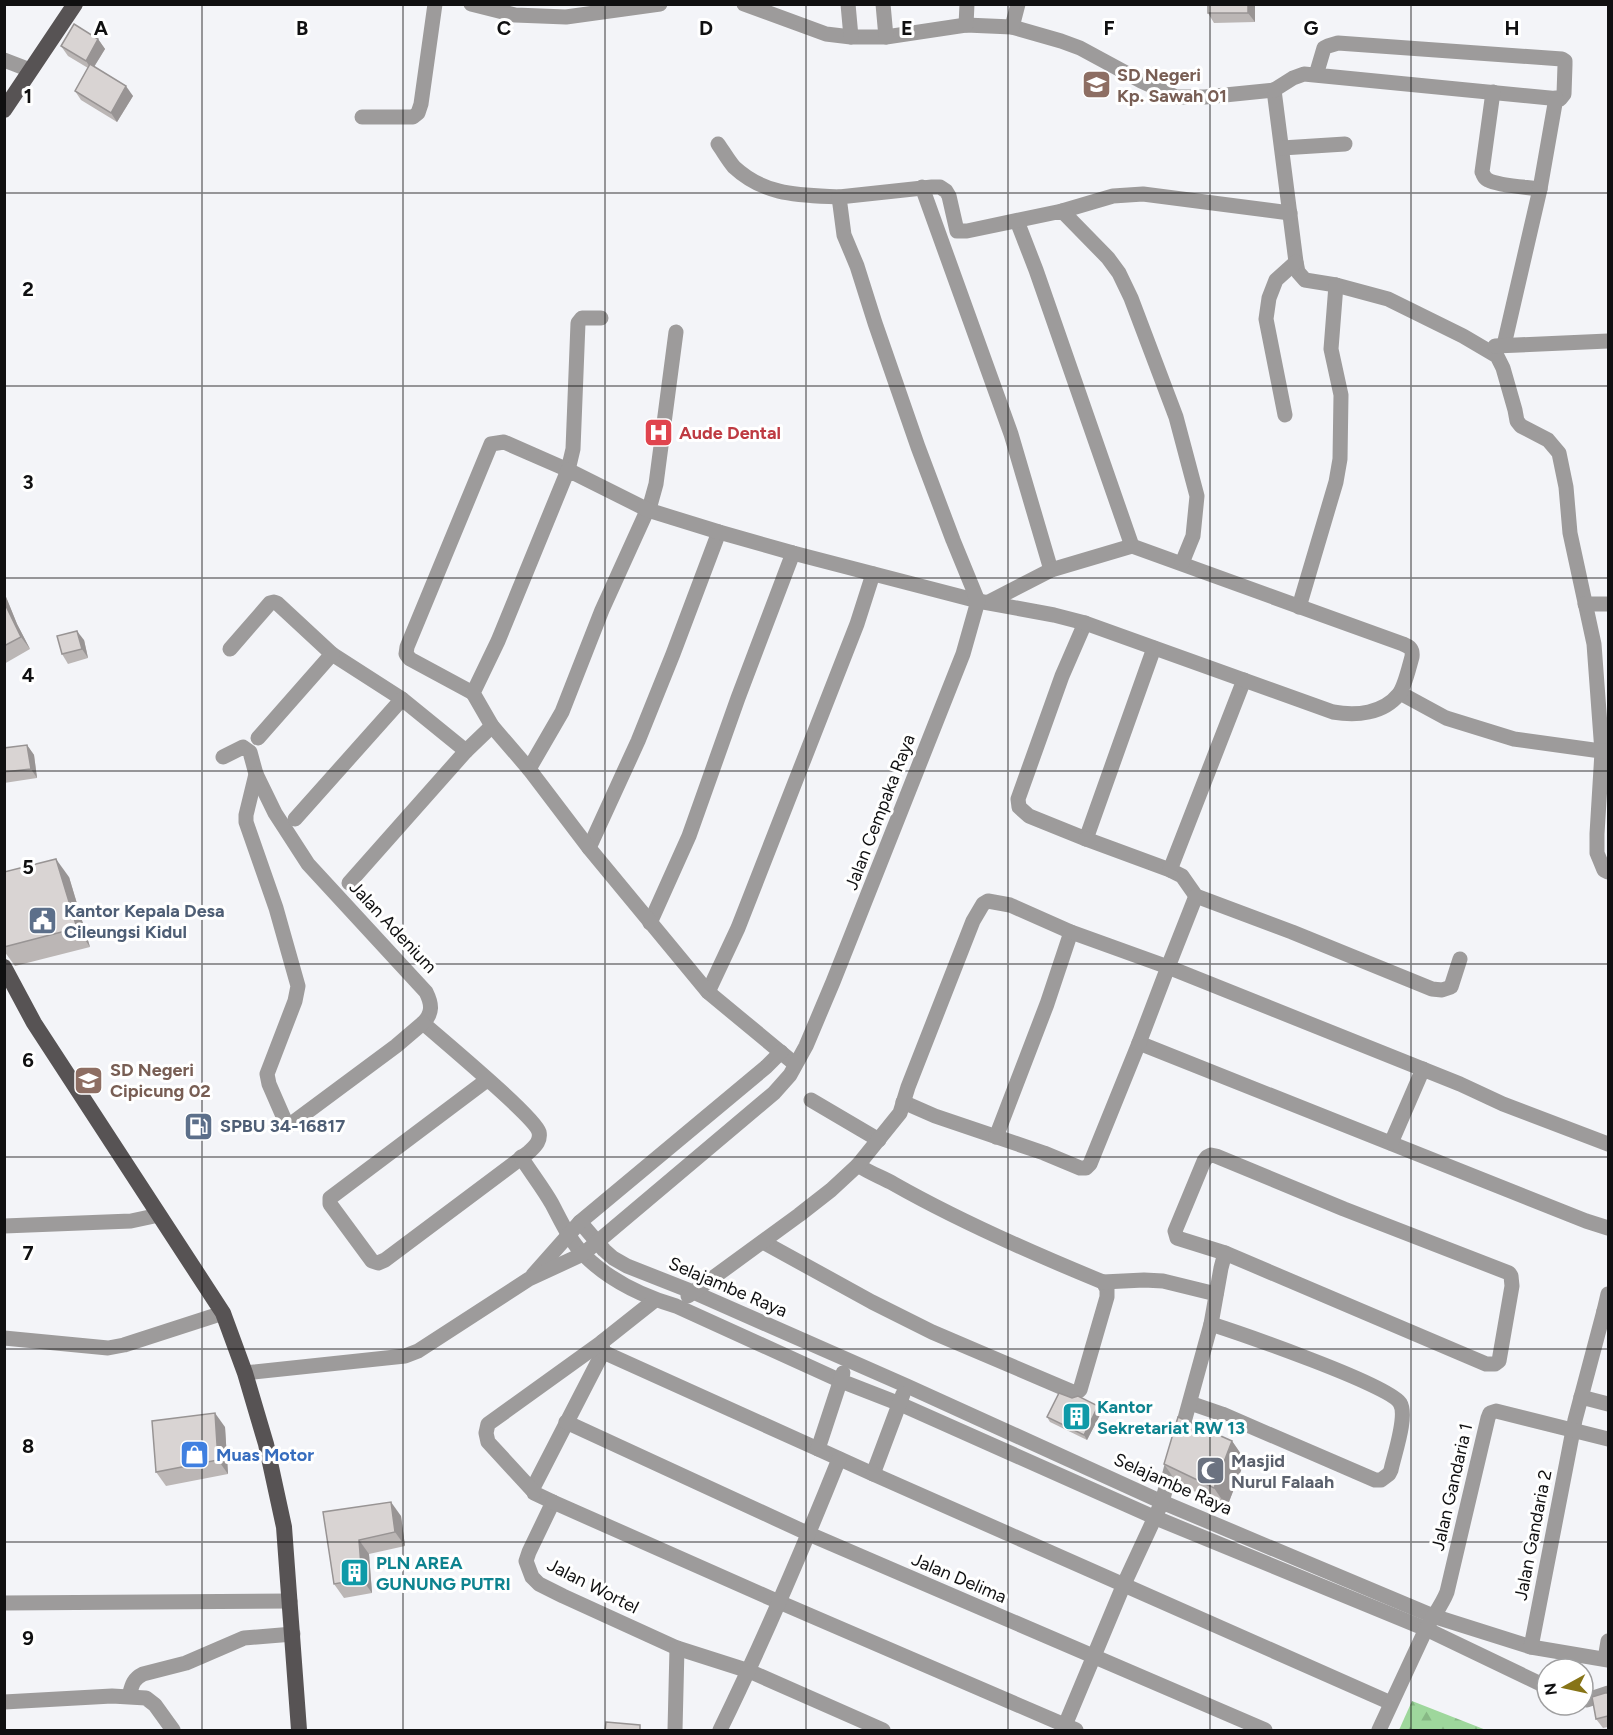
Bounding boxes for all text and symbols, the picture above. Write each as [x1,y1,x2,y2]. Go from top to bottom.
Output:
text: A [94,16,109,40]
text: B [296,16,308,40]
text: C [497,16,511,40]
text: D [699,16,713,40]
text: E [901,16,913,40]
text: F [1103,16,1115,40]
text: G [1304,16,1319,40]
text: H [1505,16,1520,40]
place label: SD Negeri Kp. Sawah 01 [1117,64,1227,107]
school or university icon: SD Negeri Kp. Sawah 01 [1080,69,1112,101]
text: 1 [24,84,32,108]
text: 2 [22,277,34,301]
hospital icon: Aude Dental [642,417,674,449]
place label: Aude Dental [679,422,781,444]
text: 3 [22,470,34,494]
text: 4 [22,663,35,687]
street label: Jalan Cempaka Raya [840,731,920,893]
text: 5 [22,855,34,879]
street label: Jalan Adenium [345,876,441,978]
place label: Kantor Kepala Desa Cileungsi Kidul [64,900,225,943]
public building icon: Kantor Kepala Desa Cileungsi Kidul [27,905,59,937]
text: 6 [22,1048,34,1072]
place label: SD Negeri Cipicung 02 [110,1059,211,1102]
school or university icon: SD Negeri Cipicung 02 [73,1064,105,1096]
fuel station icon: SPBU 34-16817 [183,1110,215,1142]
place label: SPBU 34-16817 [220,1115,345,1137]
text: 7 [22,1241,34,1265]
street label: Selajambe Raya [665,1252,791,1322]
place label: Kantor Sekretariat RW 13 [1097,1396,1245,1439]
building icon: Kantor Sekretariat RW 13 [1060,1401,1092,1433]
street label: Jalan Gandaria 1 [1427,1421,1477,1553]
text: 8 [22,1434,34,1458]
shop icon: Muas Motor [179,1439,211,1471]
place label: Muas Motor [216,1444,314,1466]
street label: Selajambe Raya [1111,1448,1235,1520]
place label: Masjid Nurul Falaah [1231,1450,1334,1493]
mosque icon: Masjid Nurul Falaah [1194,1455,1226,1487]
street label: Jalan Gandaria 2 [1510,1468,1556,1602]
street label: Jalan Delima [908,1548,1010,1608]
place label: PLN AREA GUNUNG PUTRI [376,1552,511,1595]
street label: Jalan Wortel [544,1554,642,1618]
building icon: PLN AREA GUNUNG PUTRI [339,1557,371,1589]
text: 9 [22,1626,34,1650]
north arrow [1535,1657,1595,1717]
text: N [1540,1682,1561,1696]

